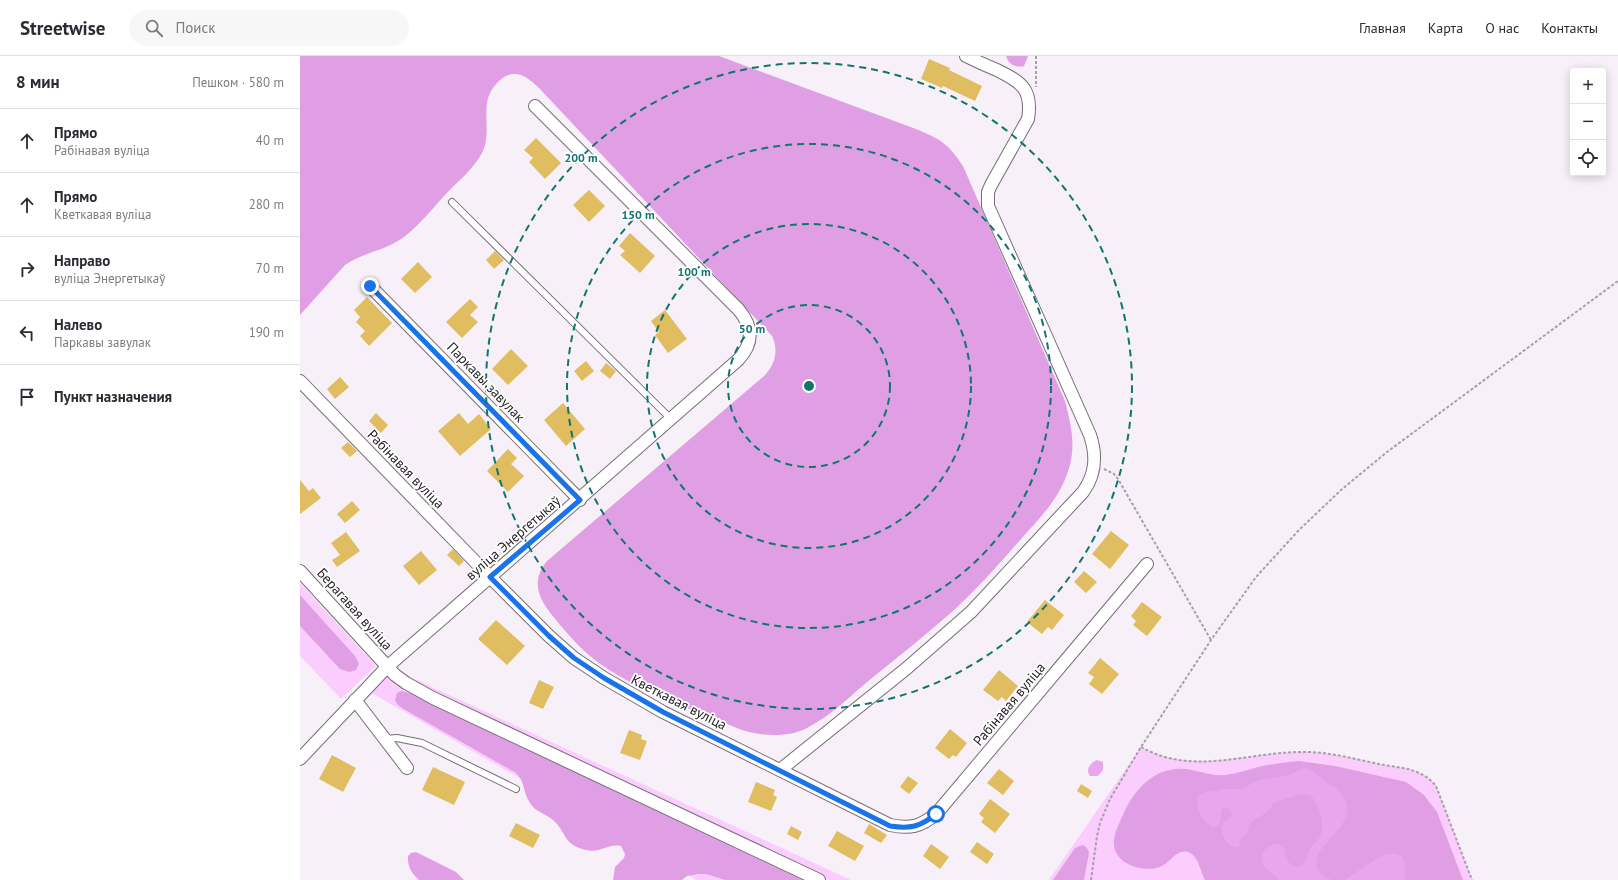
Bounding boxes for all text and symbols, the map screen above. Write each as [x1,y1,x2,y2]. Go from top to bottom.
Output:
search box [129,10,409,46]
text: Streetwise [20,16,105,40]
icon: search [143,17,165,39]
text: Поиск [175,18,215,37]
text: Главная [1359,19,1406,37]
text: Карта [1428,19,1463,37]
text: О нас [1485,19,1519,37]
text: Контакты [1541,19,1598,37]
map controls [1570,68,1606,176]
button: + [1570,68,1606,104]
text: 8 мин [16,71,60,93]
text: Пешком · 580 m [192,74,284,91]
button: − [1570,104,1606,140]
text: Прямо [54,123,97,142]
icon: ahead [16,130,38,152]
text: 40 m [256,132,284,149]
button: locate [1570,140,1606,176]
text: Рабінавая вуліца [54,142,150,159]
text: 200 m [564,150,598,165]
text: Прямо [54,187,97,206]
icon: ahead [16,194,38,216]
text: 280 m [249,196,284,213]
text: Кветкавая вуліца [54,206,151,223]
text: 150 m [621,207,655,222]
text: Направо [54,251,110,270]
icon: right [16,258,38,280]
text: 70 m [256,260,284,277]
text: 100 m [677,264,711,279]
text: вуліца Энергетыкаў [54,270,165,287]
route end [361,277,379,295]
text: Налево [54,315,102,334]
text: 50 m [739,321,765,336]
icon: left [16,322,38,344]
text: 190 m [249,324,284,341]
text: Паркавы завулак [54,334,151,351]
street label: Паркавы завулак [443,338,529,426]
centre of rings [802,379,816,393]
icon: arrive [16,386,38,408]
text: Пункт назначения [54,387,172,406]
street label: Рабінавая вуліца [364,426,448,512]
street label: вуліца Энергетыкаў [462,492,564,584]
street label: Берагавая вуліца [313,564,397,654]
street label: Рабінавая вуліца [969,659,1049,749]
street label: Кветкавая вуліца [628,670,730,734]
route start [927,805,945,823]

